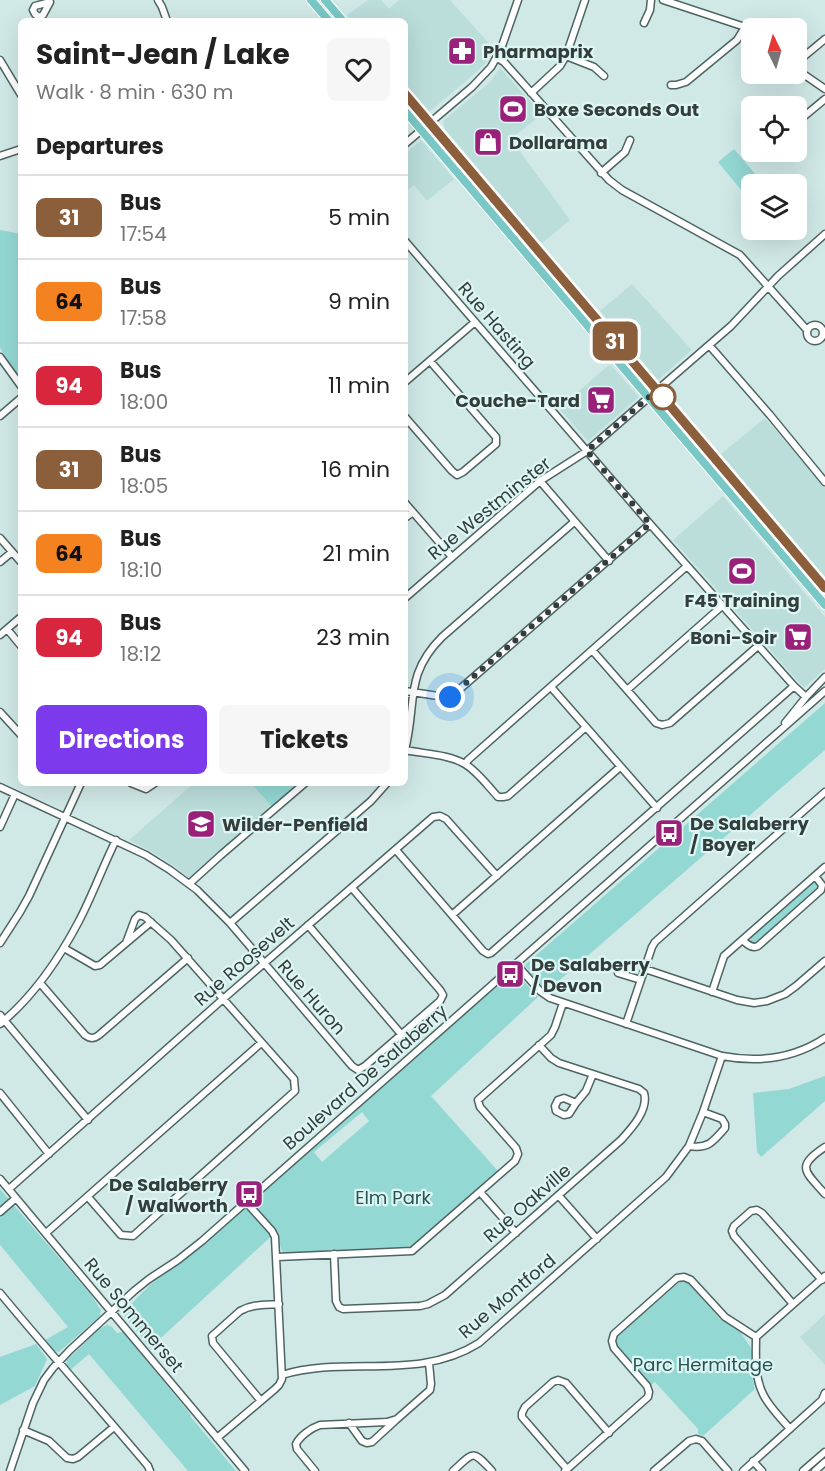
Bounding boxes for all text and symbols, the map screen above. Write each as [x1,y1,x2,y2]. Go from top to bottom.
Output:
north arrow [741,18,807,84]
map controls [741,18,807,240]
text: Saint-Jean / Lake [36,35,290,74]
pharmacy icon: Pharmaprix [446,35,478,67]
button: heart [327,38,390,101]
place label: Pharmaprix [483,39,594,64]
text: Walk · 8 min · 630 m [36,78,233,106]
sports icon: Boxe Seconds Out [497,93,529,125]
button: locate [741,96,807,162]
place label: Boxe Seconds Out [534,97,699,122]
shop icon: Dollarama [472,126,504,158]
place label: Dollarama [509,130,608,155]
text: Departures [36,131,164,162]
button: layers [741,174,807,240]
text: Bus [120,187,162,218]
text: 5 min [328,202,390,233]
text: 31 [59,203,79,232]
text: 17:54 [120,220,167,248]
text: Bus [120,271,162,302]
street label: Rue Hasting [452,276,542,374]
text: 9 min [328,286,390,317]
text: 64 [55,287,83,316]
text: 17:58 [120,304,167,332]
line badge: 31 [588,322,642,360]
text: 31 [605,327,625,356]
text: Bus [120,355,162,386]
text: 11 min [328,370,390,401]
text: 94 [55,371,83,400]
supermarket icon: Couche-Tard [585,384,617,416]
unlabelled marker [650,384,676,410]
text: 18:00 [120,388,168,416]
place label: Couche-Tard [455,388,580,413]
text: Bus [120,439,162,470]
street label: Rue Westminster [422,450,556,565]
text: 16 min [321,454,390,485]
text: 31 [59,455,79,484]
text: 18:05 [120,472,168,500]
text: Bus [120,523,162,554]
text: 21 min [322,538,390,569]
text: 64 [55,539,83,568]
sports icon: F45 Training [726,555,758,587]
text: 18:10 [120,556,162,584]
place label: F45 Training [684,588,800,613]
text: Bus [120,607,162,638]
supermarket icon: Boni-Soir [782,621,814,653]
text: 23 min [316,622,390,653]
text: 94 [55,623,83,652]
place label: Boni-Soir [690,625,777,650]
text: 18:12 [120,640,161,668]
your location [435,682,465,712]
button: Directions [36,705,207,774]
button: Tickets [219,705,390,774]
school or university icon: Wilder-Penfield [185,808,217,840]
place label: De Salaberry / Boyer [690,811,810,857]
place label: Wilder-Penfield [222,812,368,837]
bus stop icon: De Salaberry / Boyer [653,817,685,849]
street label: Rue Roosevelt [189,910,299,1012]
place label: De Salaberry / Devon [531,952,651,998]
street label: Rue Huron [272,954,352,1040]
bus stop icon: De Salaberry / Devon [494,958,526,990]
street label: Boulevard De Salaberry [277,999,453,1155]
street label: Rue Oakville [478,1158,576,1248]
place label: De Salaberry / Walworth [109,1172,229,1218]
bus stop icon: De Salaberry / Walworth [233,1178,265,1210]
park label: Elm Park [355,1185,432,1210]
street label: Rue Montford [453,1248,561,1344]
street label: Rue Sommerset [79,1252,189,1378]
park label: Parc Hermitage [633,1352,773,1377]

